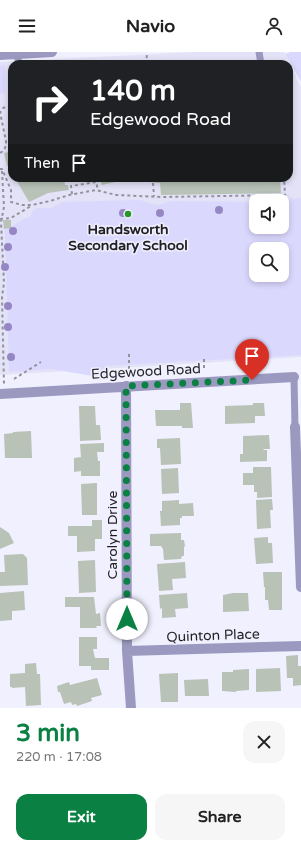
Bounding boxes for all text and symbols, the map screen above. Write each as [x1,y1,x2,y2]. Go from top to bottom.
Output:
icon: menu [16,15,38,37]
text: Navio [126,15,175,37]
icon: person [263,15,285,37]
text: 140 m [90,74,176,108]
icon: right [24,76,76,128]
text: Edgewood Road [90,108,231,130]
icon: arrive [68,152,90,174]
text: Then [24,154,60,172]
map controls [249,194,289,282]
button: sound [249,194,289,234]
marker: Handsworth Secondary School [123,209,133,219]
place label: Handsworth Secondary School [68,221,188,254]
button: search [249,242,289,282]
pin [235,339,269,380]
icon: arrive [241,345,263,367]
street label: Edgewood Road [91,360,201,383]
street label: Carolyn Drive [104,490,121,579]
position arrow [106,598,148,640]
street label: Quinton Place [166,625,260,646]
text: 3 min [16,719,80,748]
button: close [243,721,285,763]
text: 220 m · 17:08 [16,749,102,765]
button: Exit [16,794,147,840]
button: Share [155,794,285,840]

